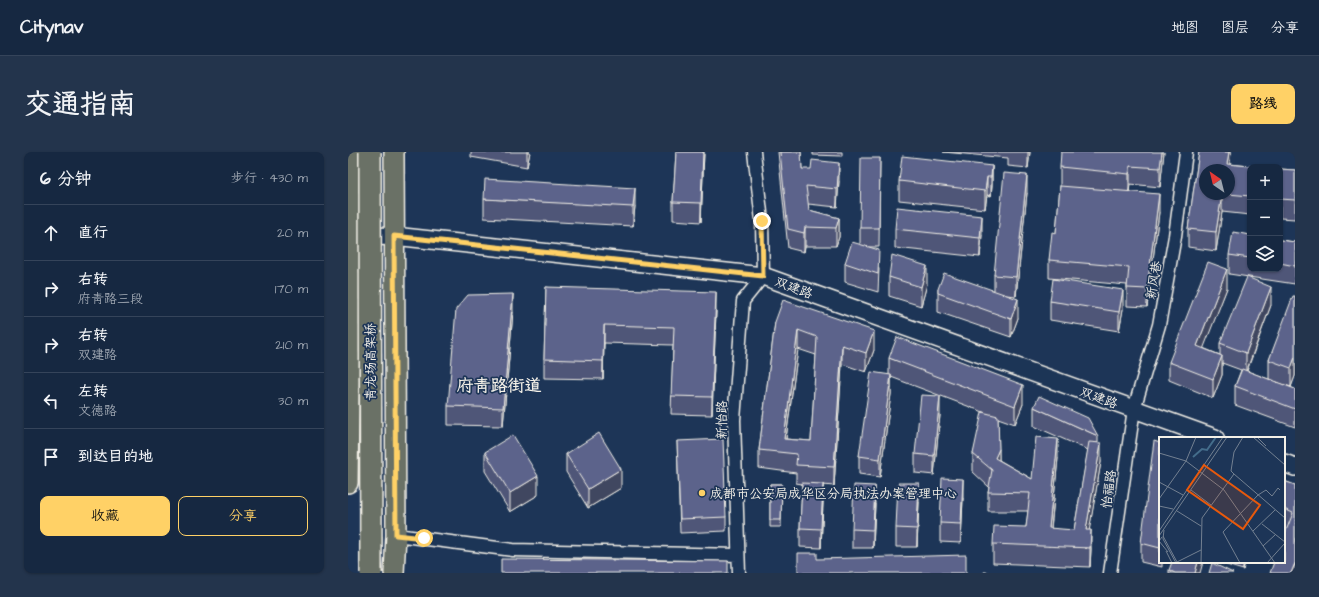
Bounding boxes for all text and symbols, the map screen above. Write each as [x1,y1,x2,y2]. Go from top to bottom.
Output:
text: Citynav [20,14,83,41]
text: 地图 [1171,18,1199,38]
text: 图层 [1221,18,1249,38]
text: 分享 [1271,18,1299,38]
button: 路线 [1231,84,1295,124]
text: 交通指南 [24,85,136,124]
north arrow [1199,164,1235,200]
map controls [1247,164,1283,272]
button: + [1247,164,1283,200]
text: 6 分钟 [40,167,91,191]
text: 步行 · 430 m [231,169,308,187]
button: − [1247,200,1283,236]
route end [753,212,771,230]
icon: ahead [40,222,62,244]
text: 直行 [78,222,108,243]
text: 20 m [277,224,308,242]
button: layers [1247,236,1283,272]
street label: 新风巷 [1142,259,1166,301]
text: 右转 [78,269,108,290]
street label: 双建路 [772,273,815,303]
icon: right [40,278,62,300]
text: 170 m [275,280,308,298]
text: 府青路三段 [78,290,143,308]
street label: 青龙场高架桥 [362,323,380,401]
text: 右转 [78,325,108,346]
icon: right [40,334,62,356]
text: 210 m [275,336,308,354]
text: 双建路 [78,346,117,364]
district label: 府青路街道 [457,374,542,398]
text: 左转 [78,381,108,402]
street label: 双建路 [1077,383,1120,413]
icon: left [40,390,62,412]
text: 30 m [278,392,308,410]
street label: 新怡路 [713,400,731,440]
text: 文德路 [78,402,117,420]
inset map [1159,437,1285,563]
icon: arrive [40,446,62,468]
text: 到达目的地 [78,446,153,467]
street label: 怡福路 [1097,469,1121,510]
place label: 成都市公安局成华区分局执法办案管理中心 [710,485,957,503]
marker: 成都市公安局成华区分局执法办案管理中心 [697,488,707,498]
button: 收藏 [40,496,170,536]
button: 分享 [178,496,308,536]
route start [415,529,433,547]

